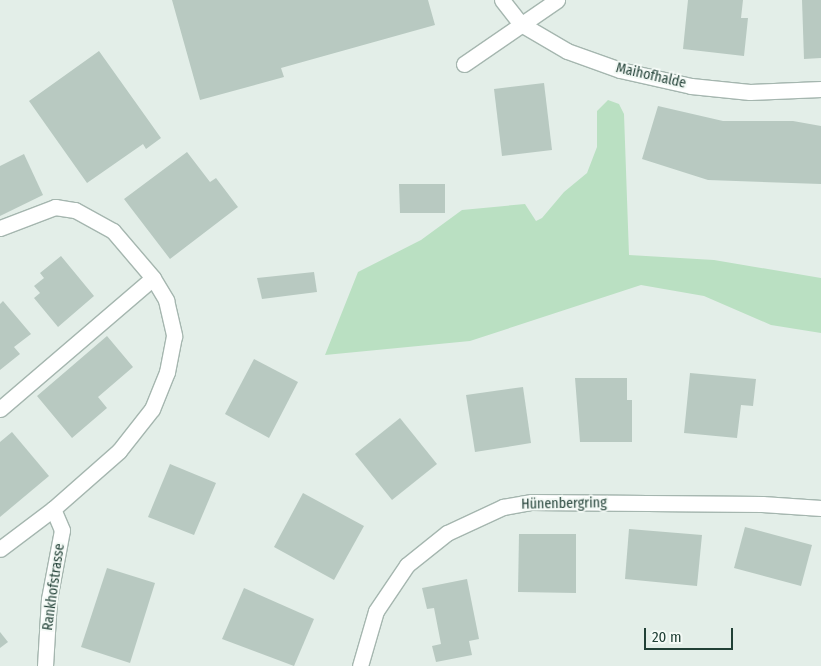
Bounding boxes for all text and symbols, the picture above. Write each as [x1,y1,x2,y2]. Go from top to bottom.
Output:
street label: Maihofhalde [614,60,688,92]
street label: Hünenbergring [521,495,607,513]
street label: Rankhofstrasse [40,542,68,632]
scale bar [646,618,735,650]
text: 20 m [652,628,682,646]

